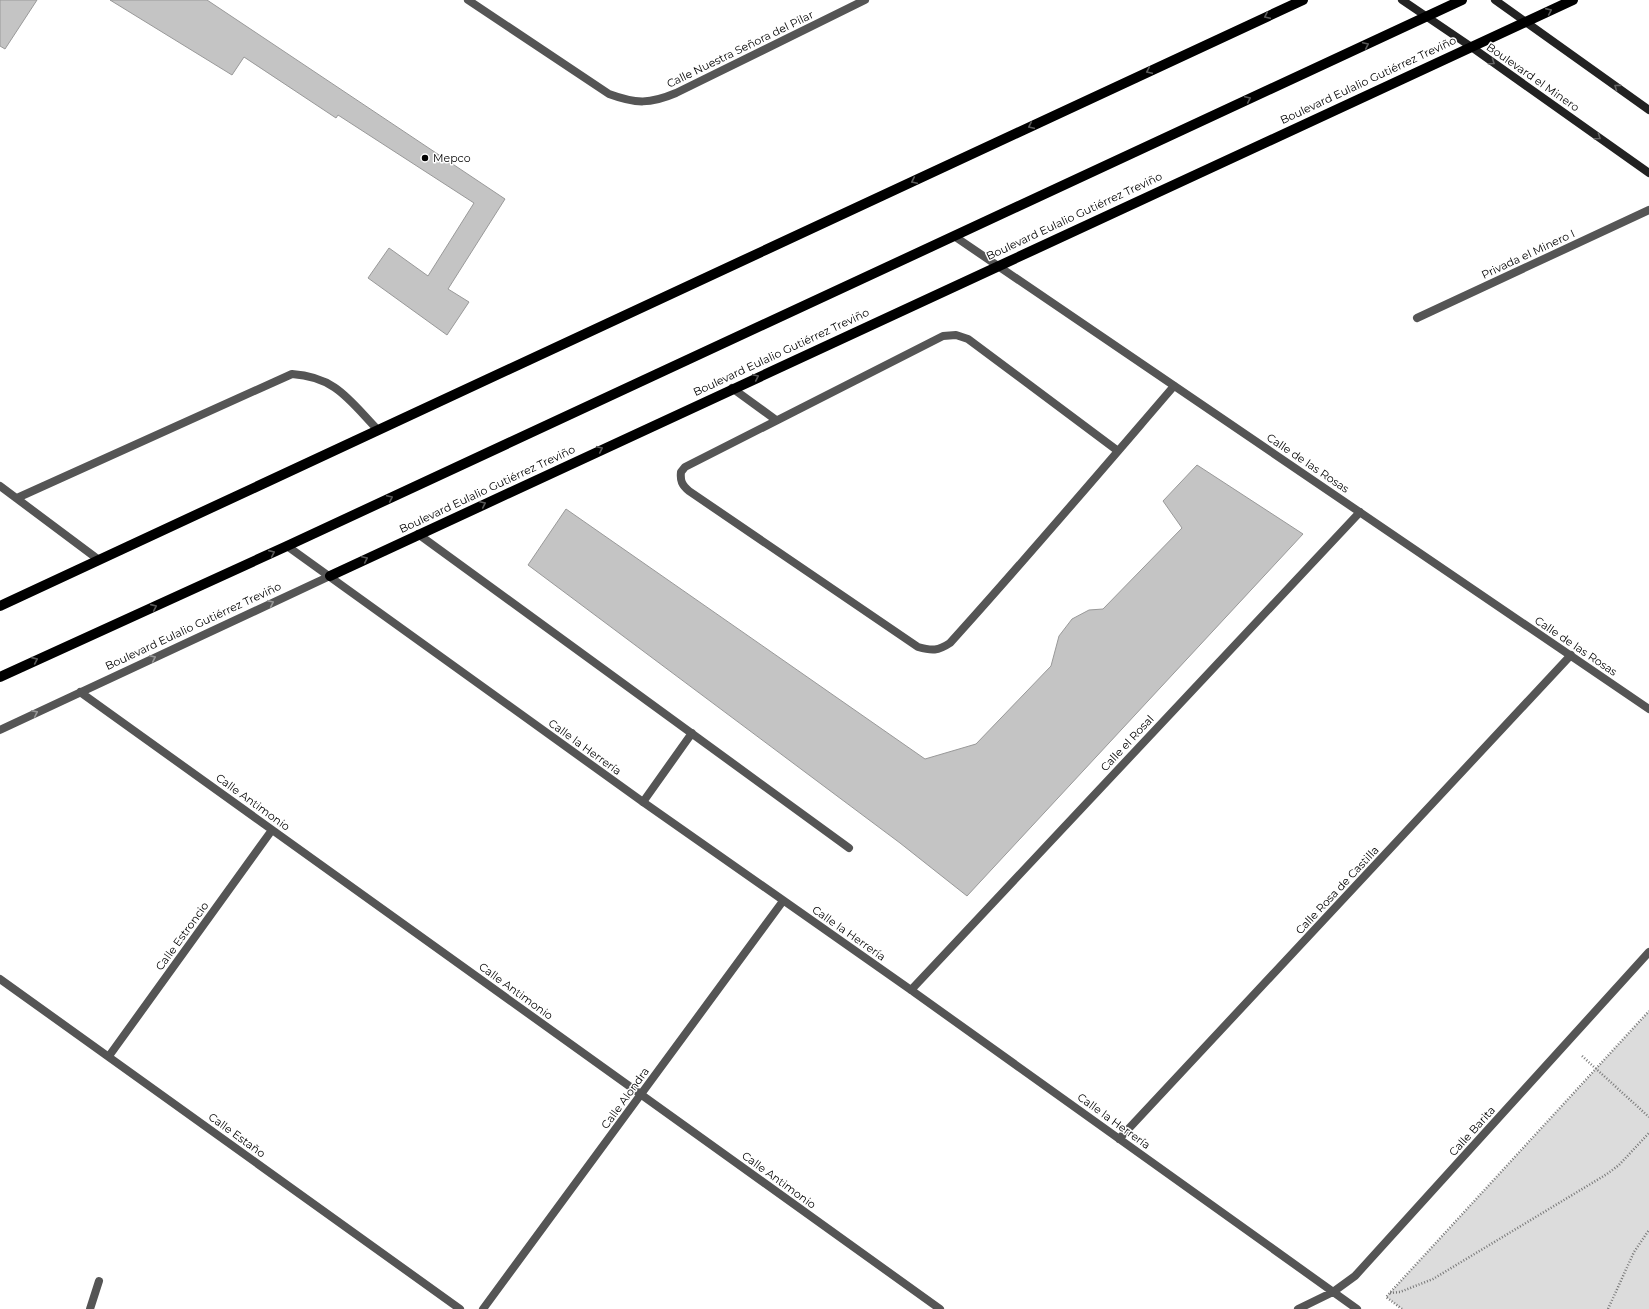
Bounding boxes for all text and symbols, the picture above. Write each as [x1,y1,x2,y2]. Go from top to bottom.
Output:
street label: Calle Nuestra Señora del Pilar [664,7,816,91]
one-way arrow [1546,7,1553,15]
one-way arrow [1264,11,1272,19]
street label: Boulevard Eulalio Gutiérrez Treviño [1278,33,1458,127]
street label: Boulevard el Minero [1484,40,1582,114]
one-way arrow [1362,42,1369,50]
one-way arrow [1488,57,1495,64]
one-way arrow [1146,66,1154,74]
one-way arrow [1615,85,1622,92]
one-way arrow [1244,96,1251,104]
one-way arrow [1028,121,1036,129]
one-way arrow [1594,132,1601,140]
place label: Mepco [433,151,471,165]
marker: Mepco [420,153,430,163]
street label: Boulevard Eulalio Gutiérrez Treviño [984,169,1164,263]
one-way arrow [910,176,918,184]
street label: Privada el Minero I [1479,226,1577,282]
street label: Boulevard Eulalio Gutiérrez Treviño [691,305,871,399]
one-way arrow [752,374,760,382]
street label: Calle de las Rosas [1264,430,1352,496]
street label: Boulevard Eulalio Gutiérrez Treviño [397,442,577,536]
one-way arrow [596,446,604,454]
one-way arrow [386,495,393,503]
one-way arrow [478,501,486,509]
one-way arrow [268,550,275,558]
one-way arrow [361,556,368,564]
street label: Boulevard Eulalio Gutiérrez Treviño [103,579,283,673]
one-way arrow [266,600,274,608]
one-way arrow [150,603,157,611]
street label: Calle de las Rosas [1532,613,1620,679]
one-way arrow [148,655,156,663]
one-way arrow [32,657,39,665]
one-way arrow [31,710,38,718]
street label: Calle el Rosal [1097,712,1157,774]
street label: Calle la Herrería [546,716,624,778]
street label: Calle Antimonio [213,770,293,834]
street label: Calle Rosa de Castilla [1292,843,1382,937]
street label: Calle Estroncio [152,899,212,973]
street label: Calle la Herrería [810,902,888,964]
street label: Calle Antimonio [476,959,556,1023]
street label: Calle Alondra [598,1064,652,1132]
street label: Calle la Herrería [1075,1090,1153,1152]
street label: Calle Barita [1446,1103,1498,1159]
street label: Calle Estaño [206,1110,268,1161]
street label: Calle Antimonio [739,1148,819,1212]

